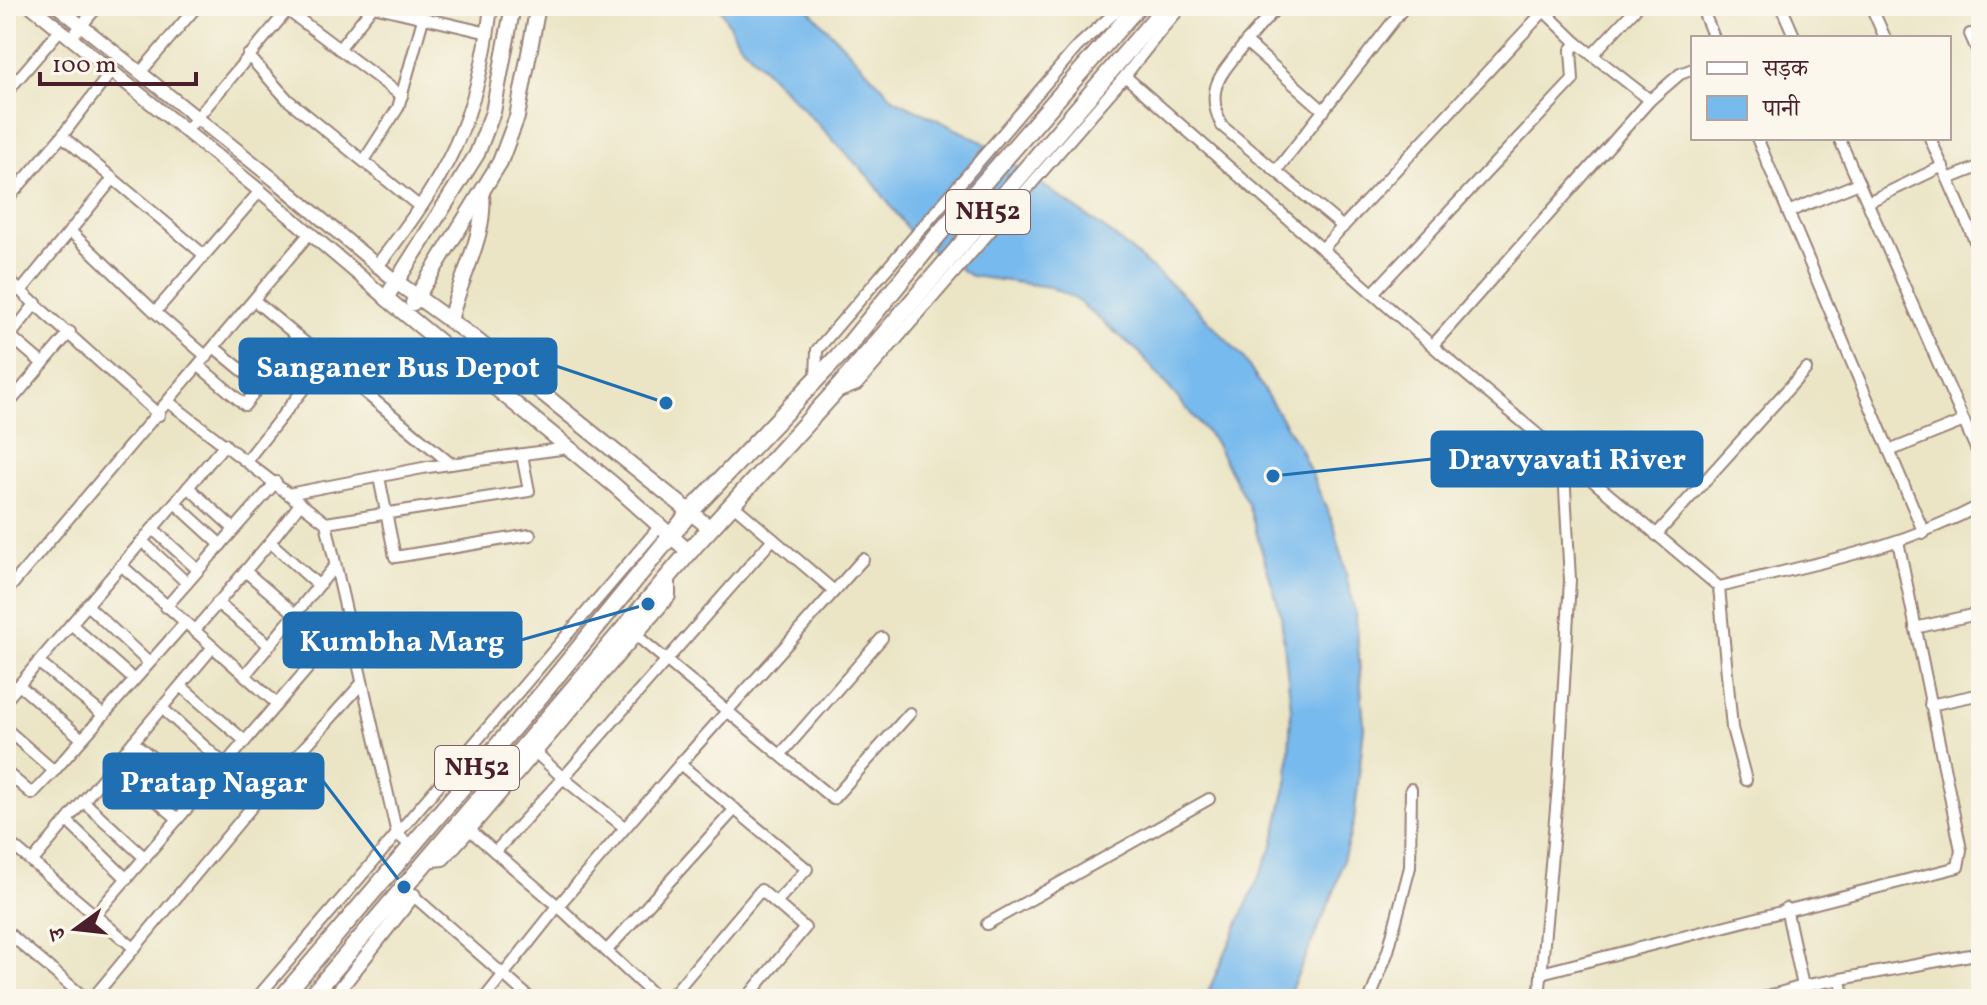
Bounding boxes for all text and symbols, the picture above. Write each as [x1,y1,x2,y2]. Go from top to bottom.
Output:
scale bar [40,36,196,86]
legend [1691,36,1951,140]
text: 100 m [52,49,117,83]
text: सड़क [1762,53,1810,87]
text: पानी [1762,93,1801,127]
road number: NH52 [946,190,1030,234]
callout: Sanganer Bus Depot [240,339,556,393]
text: Sanganer Bus Depot [256,348,540,390]
callout: Dravyavati River [1432,432,1702,486]
text: Dravyavati River [1448,440,1686,482]
callout: Kumbha Marg [284,613,521,667]
text: Kumbha Marg [300,622,504,664]
road number: NH52 [435,746,519,790]
callout: Pratap Nagar [104,754,323,808]
text: Pratap Nagar [120,763,308,805]
north arrow [36,889,116,969]
text: उ [42,922,76,945]

